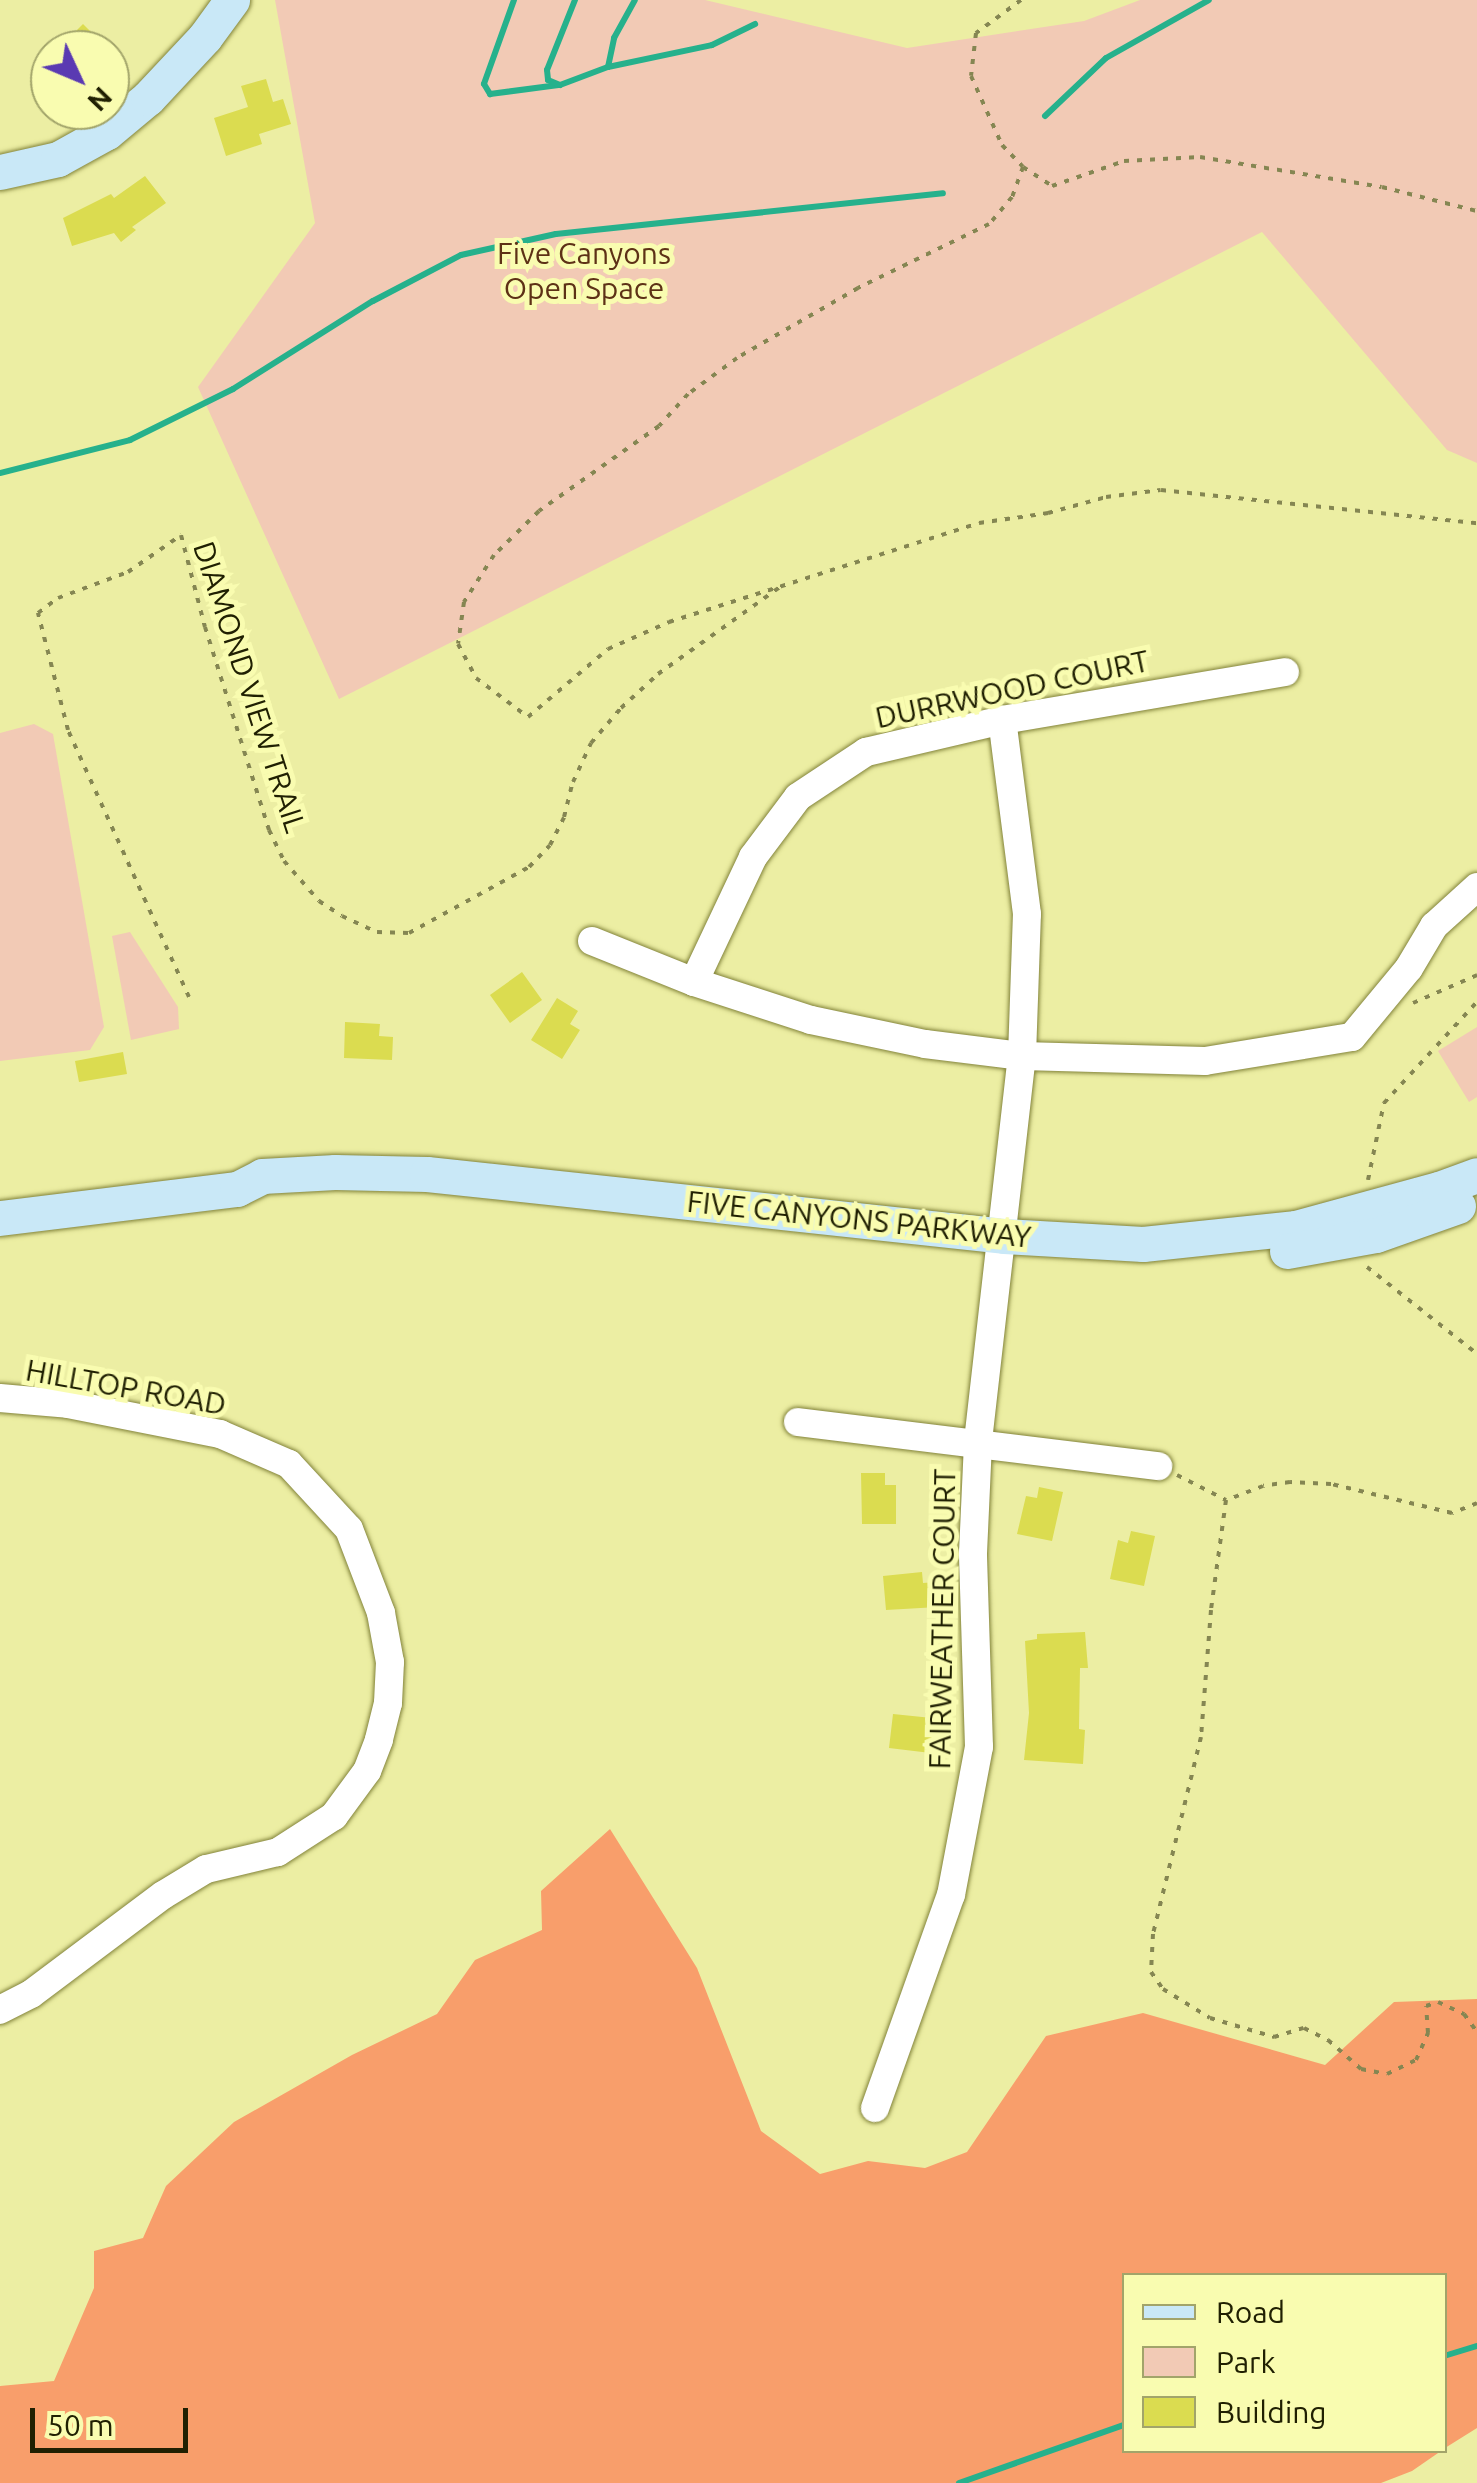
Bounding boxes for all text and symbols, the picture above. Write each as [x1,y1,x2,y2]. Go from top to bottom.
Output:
north arrow [30,30,130,130]
text: N [82,82,119,118]
park label: Five Canyons Open Space [497,235,671,306]
street label: DIAMOND VIEW TRAIL [186,537,314,837]
street label: DURRWOOD COURT [872,642,1152,736]
street label: FIVE CANYONS PARKWAY [685,1183,1033,1255]
street label: HILLTOP ROAD [23,1352,229,1422]
street label: FAIRWEATHER COURT [921,1468,963,1770]
legend [1122,2273,1447,2453]
text: Road [1216,2295,1285,2329]
text: Park [1216,2345,1276,2379]
scale bar [35,2388,192,2450]
text: Building [1216,2395,1327,2429]
text: 50 m [47,2408,114,2442]

